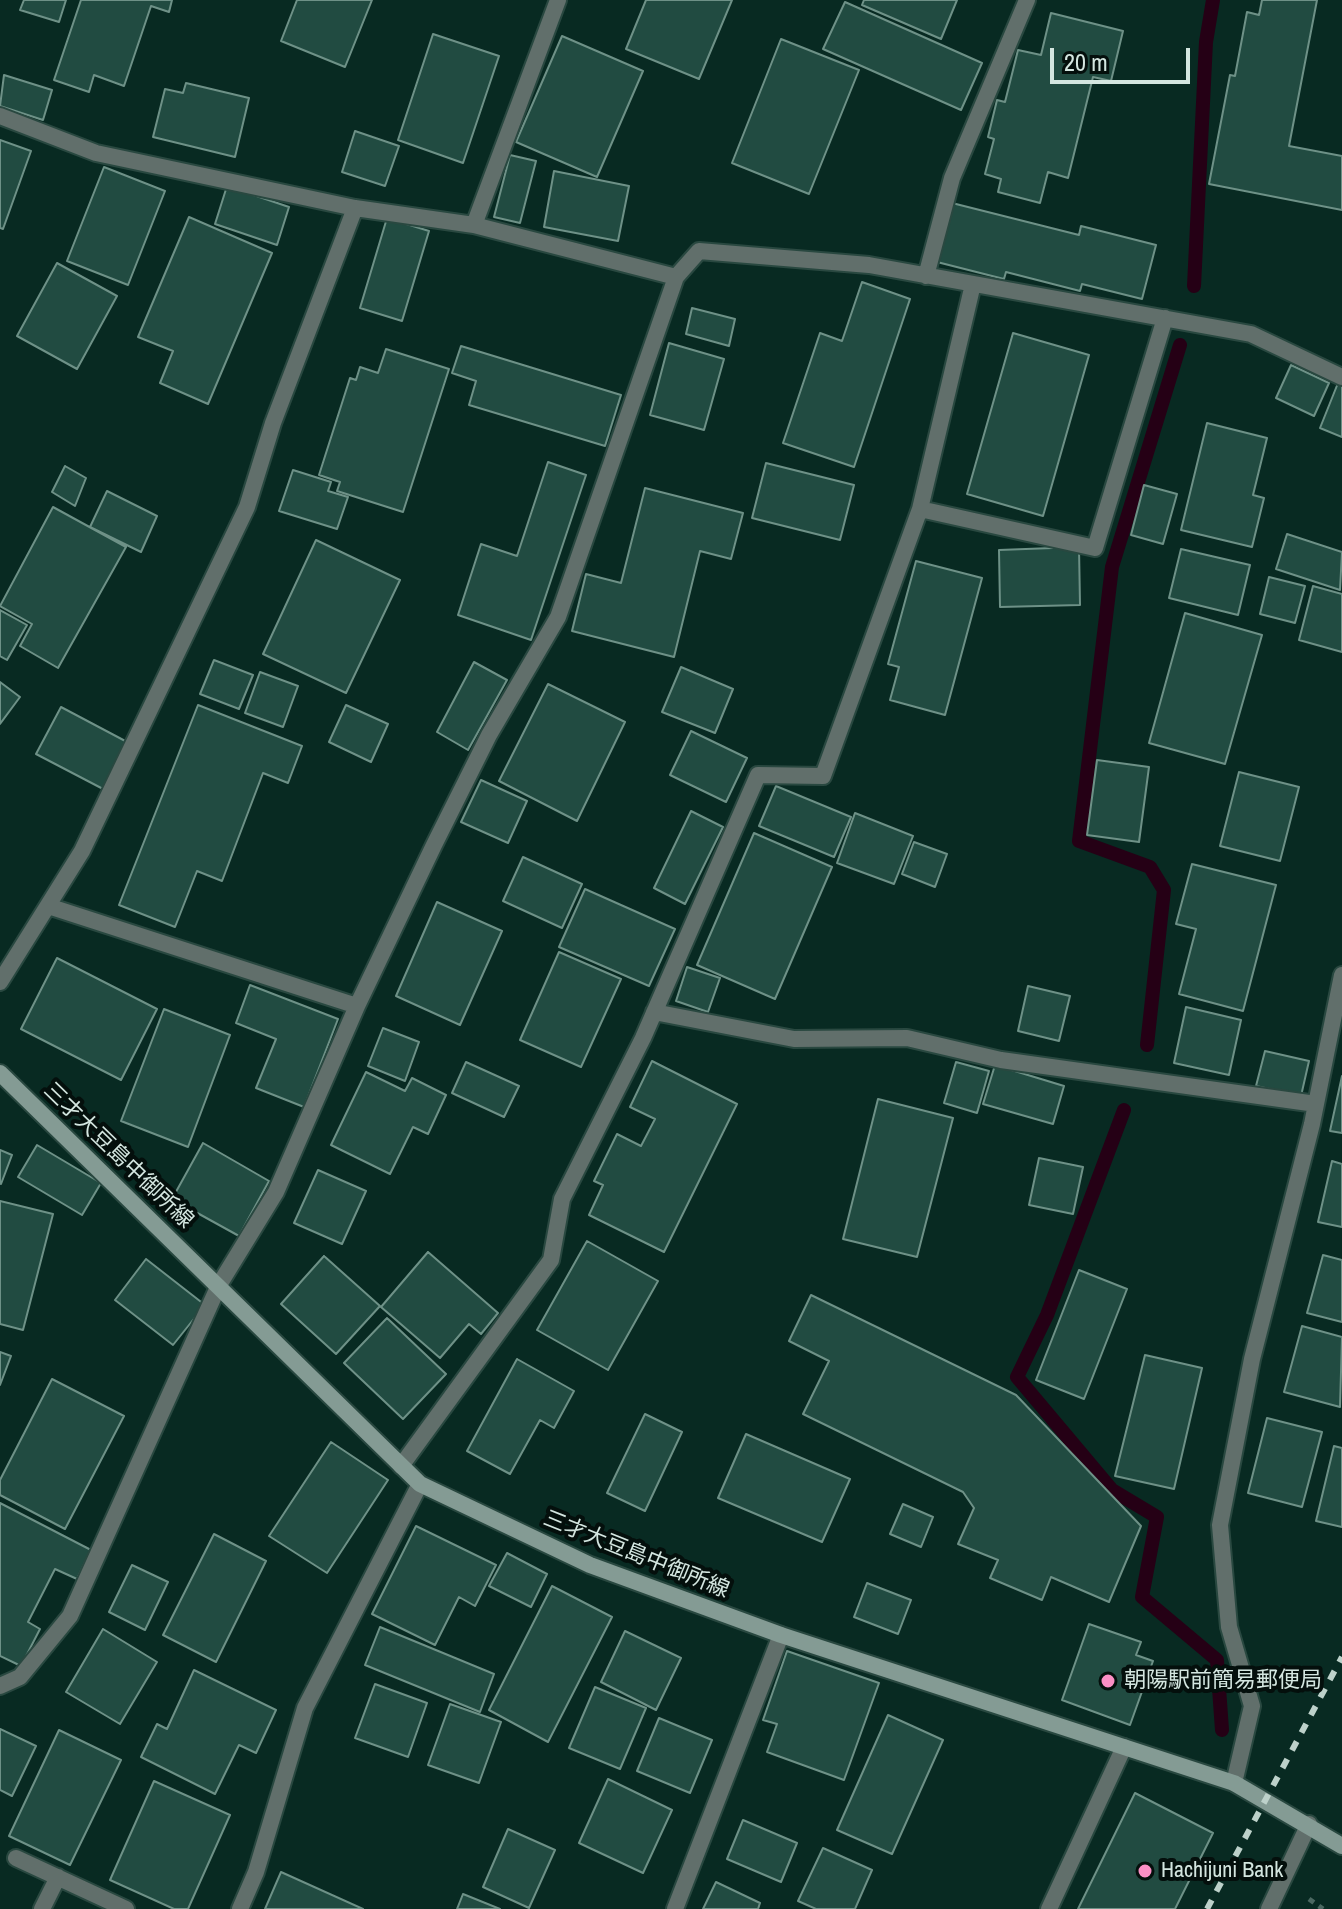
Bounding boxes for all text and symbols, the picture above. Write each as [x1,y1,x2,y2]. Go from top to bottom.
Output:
scale bar [1054,32,1194,82]
text: 20 m [1064,46,1108,78]
street label: 三才大豆島中御所線 [38,1078,198,1234]
street label: 三才大豆島中御所線 [539,1506,733,1604]
place label: 朝陽駅前簡易郵便局 [1124,1668,1322,1694]
marker: 朝陽駅前簡易郵便局 [1099,1672,1117,1690]
place label: Hachijuni Bank [1161,1858,1283,1884]
marker: Hachijuni Bank [1136,1862,1154,1880]

